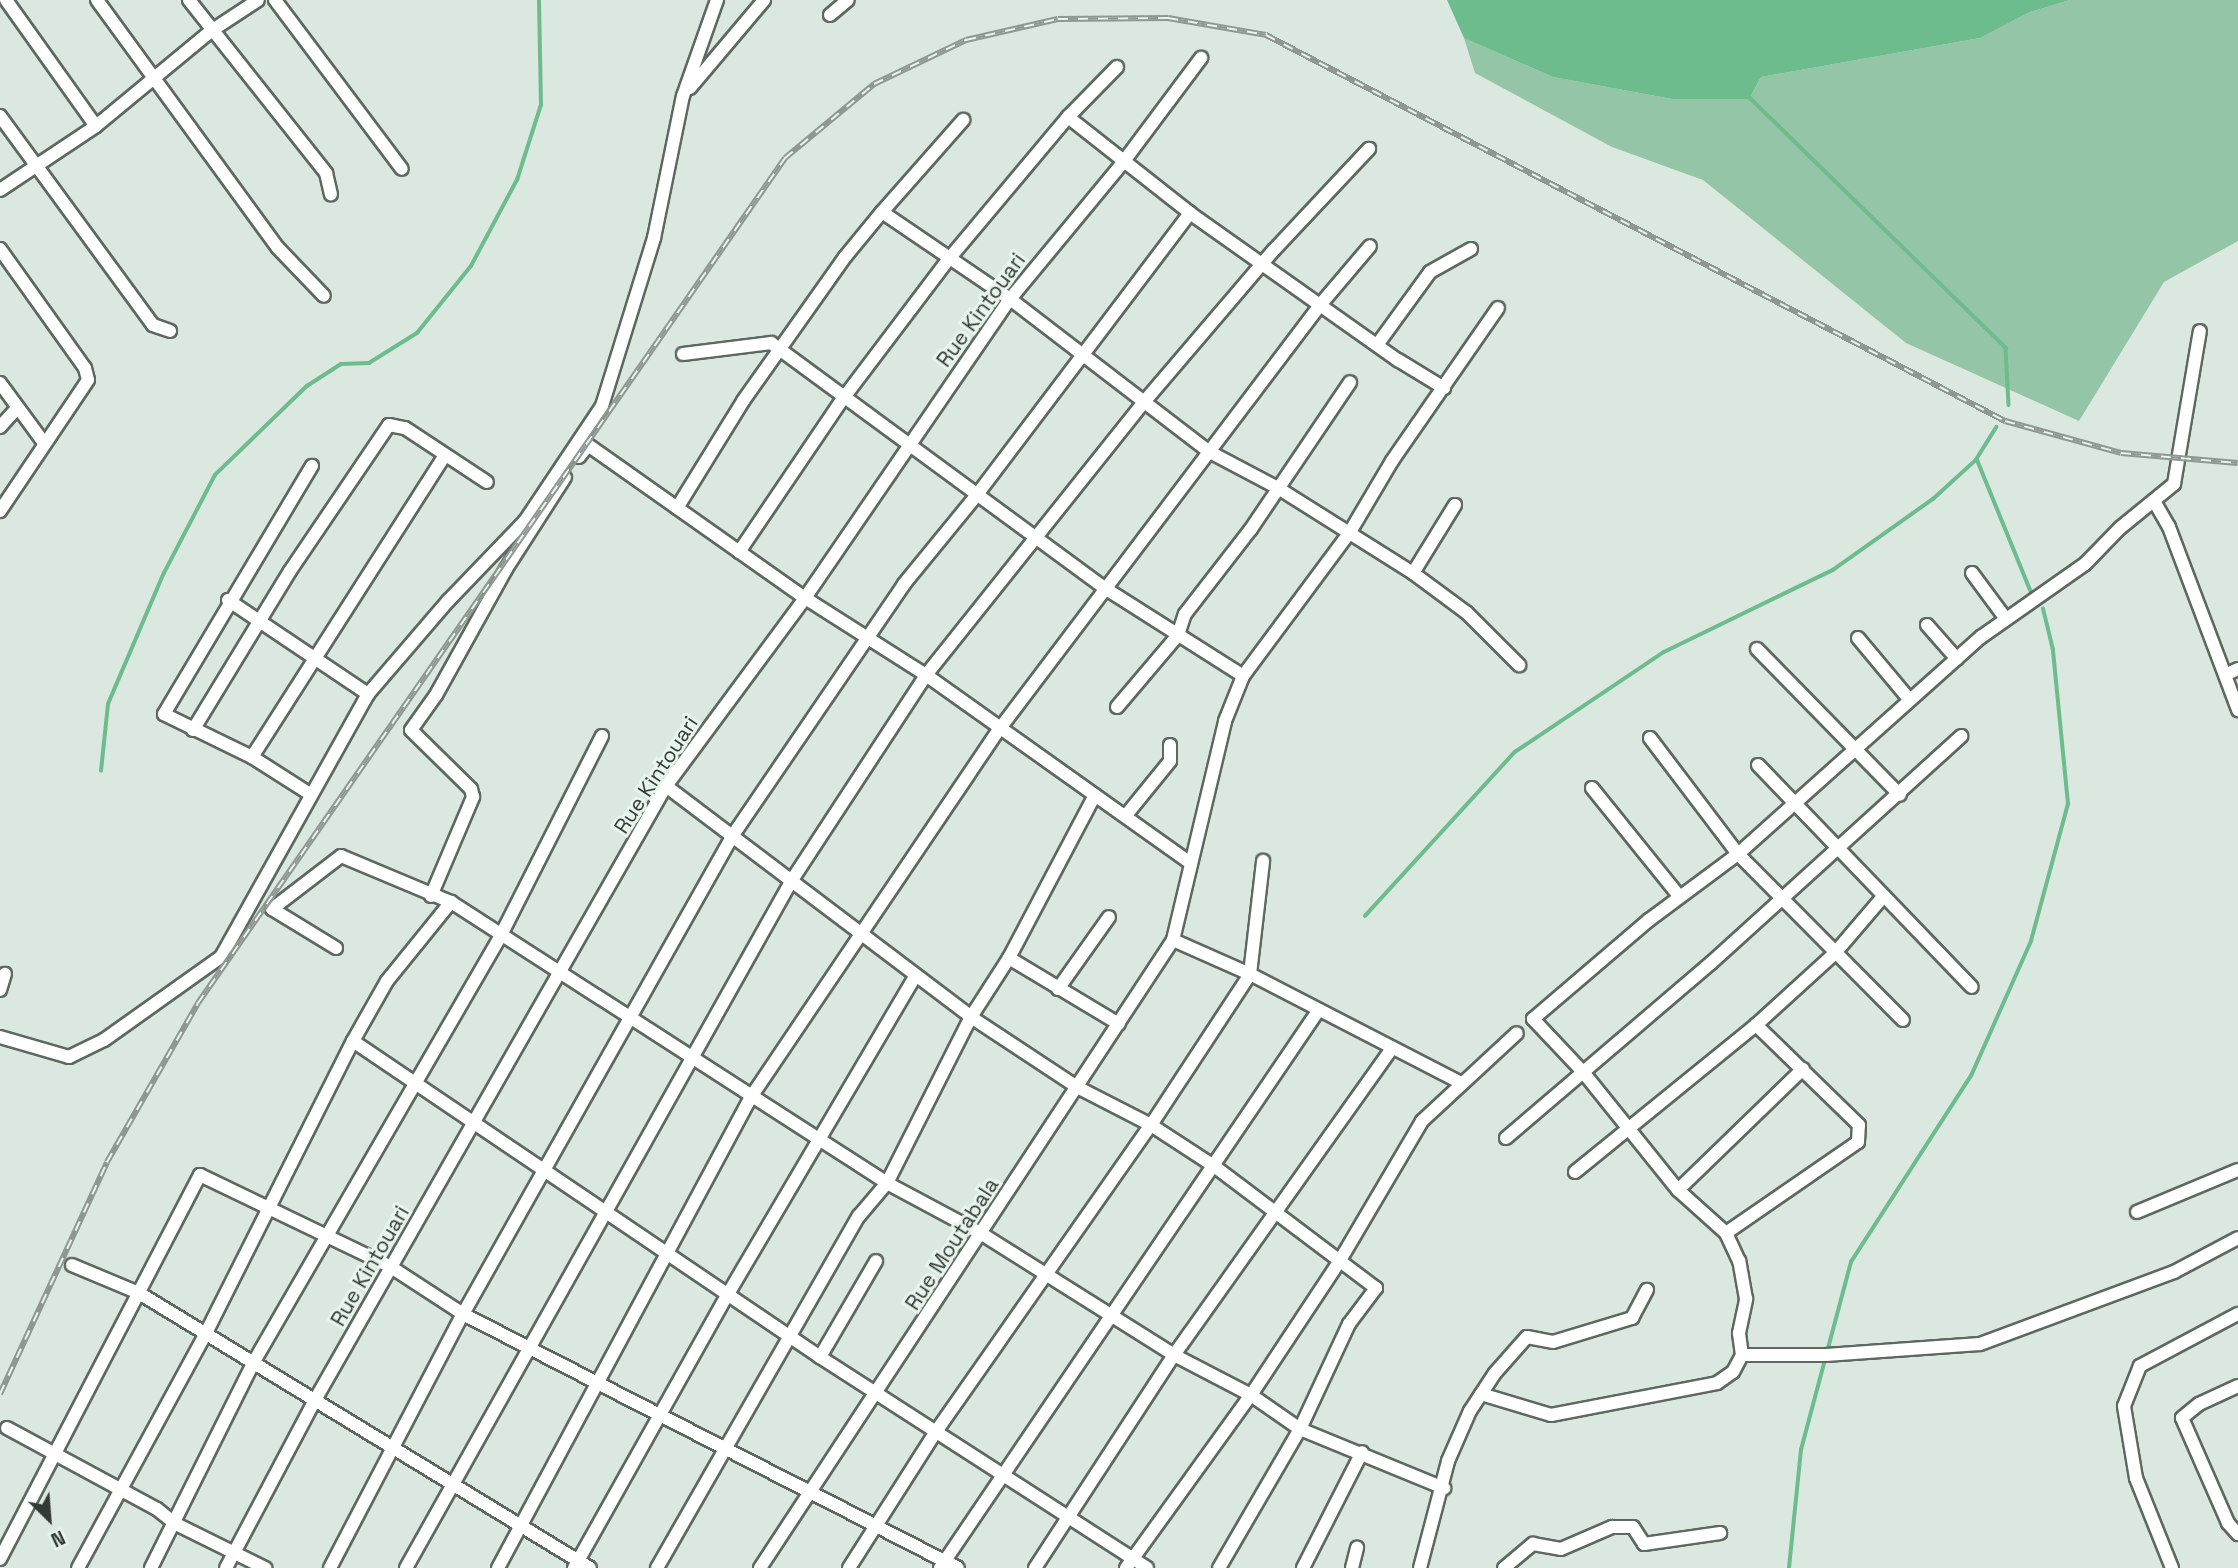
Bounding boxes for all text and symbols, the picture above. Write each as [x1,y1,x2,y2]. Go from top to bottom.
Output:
street label: Rue Kintouari [931,248,1031,372]
street label: Rue Kintouari [609,712,703,838]
street label: Rue Moutabala [900,1173,1004,1315]
street label: Rue Kintouari [325,1201,415,1331]
north arrow [14,1484,84,1554]
text: N [47,1524,69,1553]

